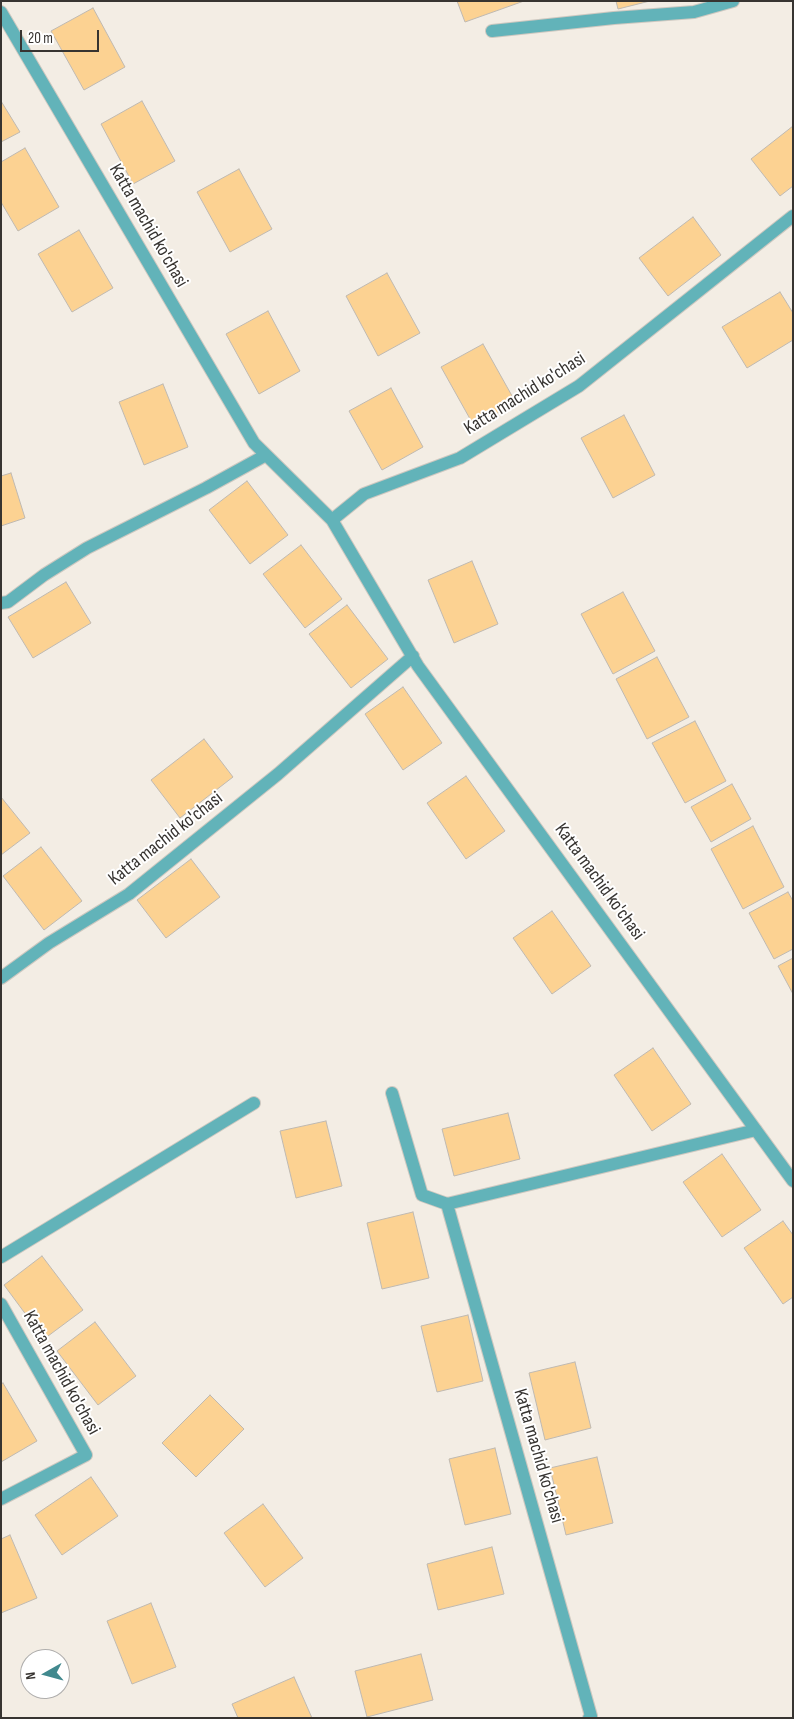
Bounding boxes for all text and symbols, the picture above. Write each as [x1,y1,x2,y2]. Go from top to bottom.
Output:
scale bar [22,20,101,52]
text: 20 m [28,29,53,48]
street label: Katta machid ko'chasi [103,160,193,292]
street label: Katta machid ko'chasi [460,348,590,440]
street label: Katta machid ko'chasi [104,787,228,891]
street label: Katta machid ko'chasi [549,819,649,945]
street label: Katta machid ko'chasi [17,1307,105,1439]
street label: Katta machid ko'chasi [508,1386,568,1526]
north arrow [20,1649,70,1699]
text: N [22,1671,40,1681]

